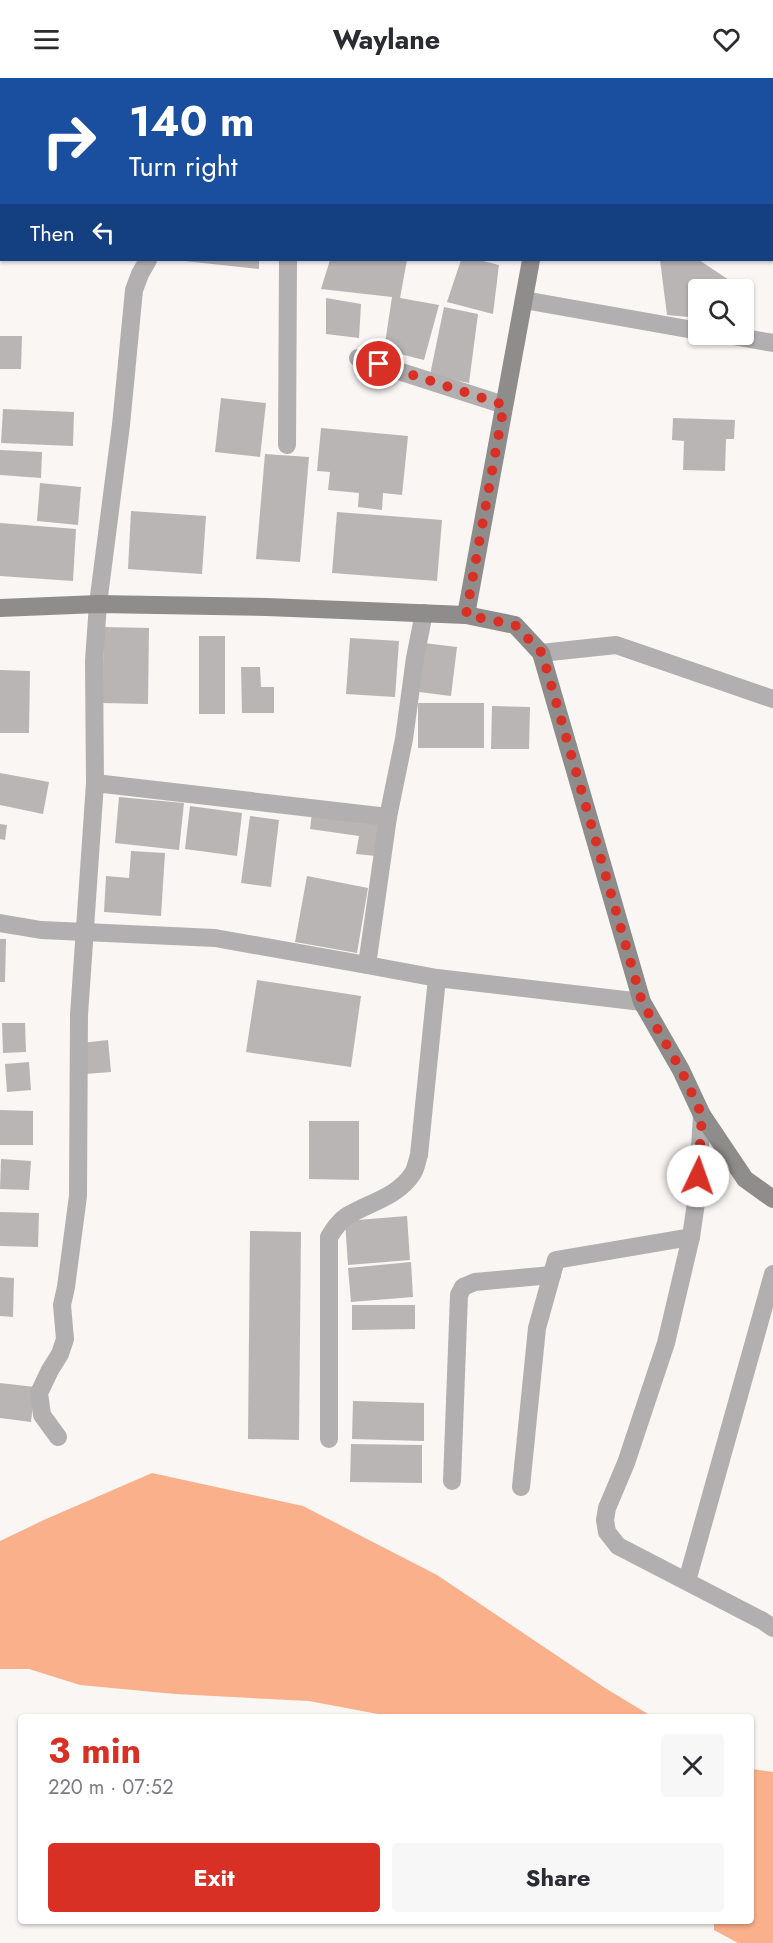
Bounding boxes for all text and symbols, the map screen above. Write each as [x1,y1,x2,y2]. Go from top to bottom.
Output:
text: Waylane [333,20,440,59]
icon: menu [30,23,63,56]
icon: heart [710,23,743,56]
text: 140 m [129,91,255,152]
icon: right [30,102,108,180]
text: Turn right [129,147,237,186]
icon: left [87,216,120,249]
text: Then [30,217,75,249]
map controls [688,279,754,345]
button: search [688,279,754,345]
pin [353,338,404,389]
icon: arrive [362,347,395,380]
position arrow [666,1144,730,1208]
text: 3 min [48,1724,141,1776]
button: close [661,1734,724,1797]
text: 220 m · 07:52 [48,1773,174,1802]
button: Exit [48,1843,380,1912]
button: Share [392,1843,724,1912]

